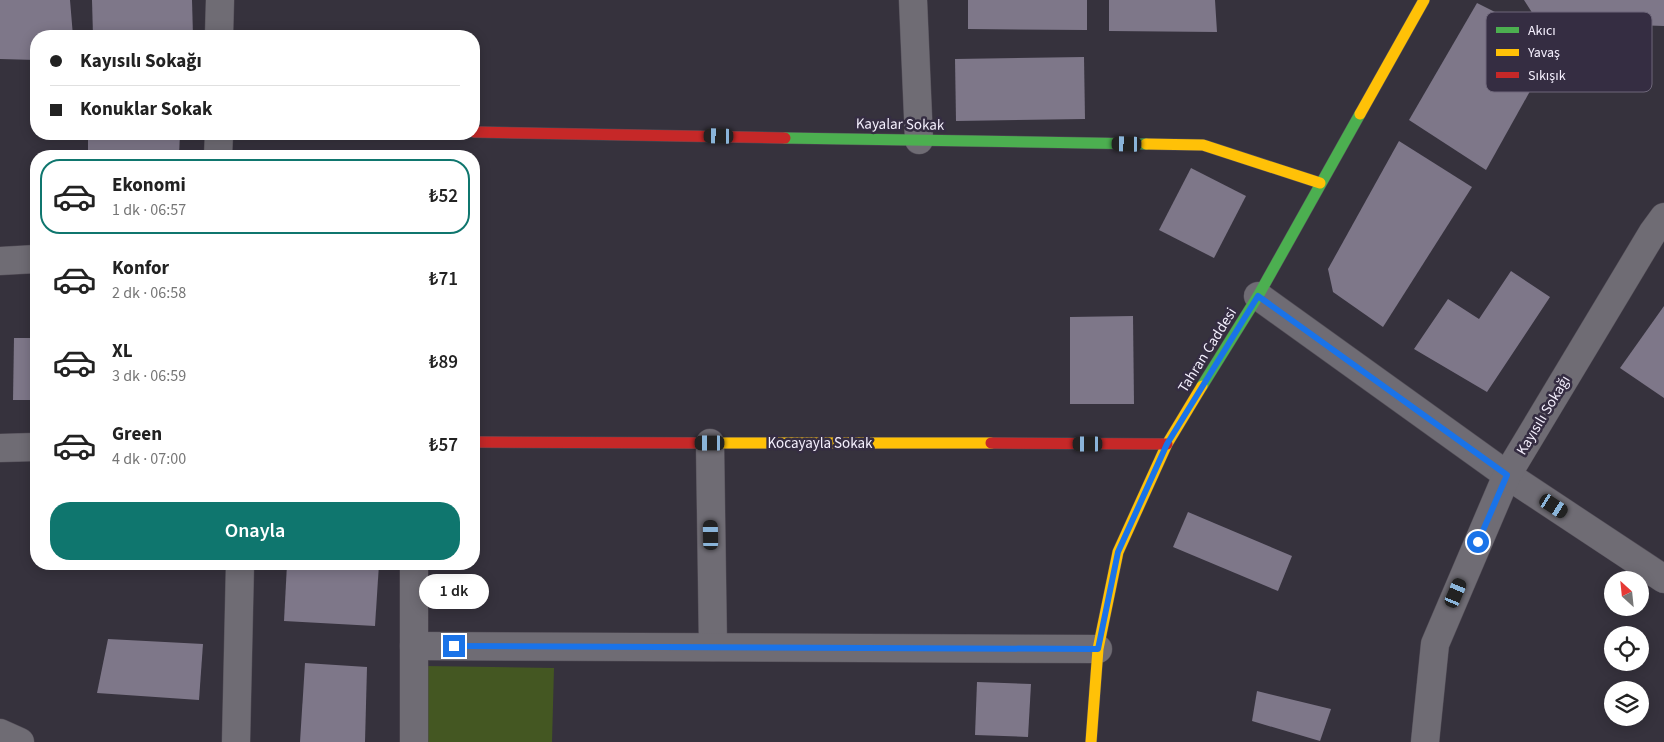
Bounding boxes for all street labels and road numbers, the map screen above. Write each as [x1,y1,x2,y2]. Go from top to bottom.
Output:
street label: Kayalar Sokak [856,113,945,136]
street label: Tahran Caddesi [1173,304,1242,397]
street label: Kayısılı Sokağı [1511,371,1576,459]
street label: Kocayayla Sokak [767,433,873,454]

